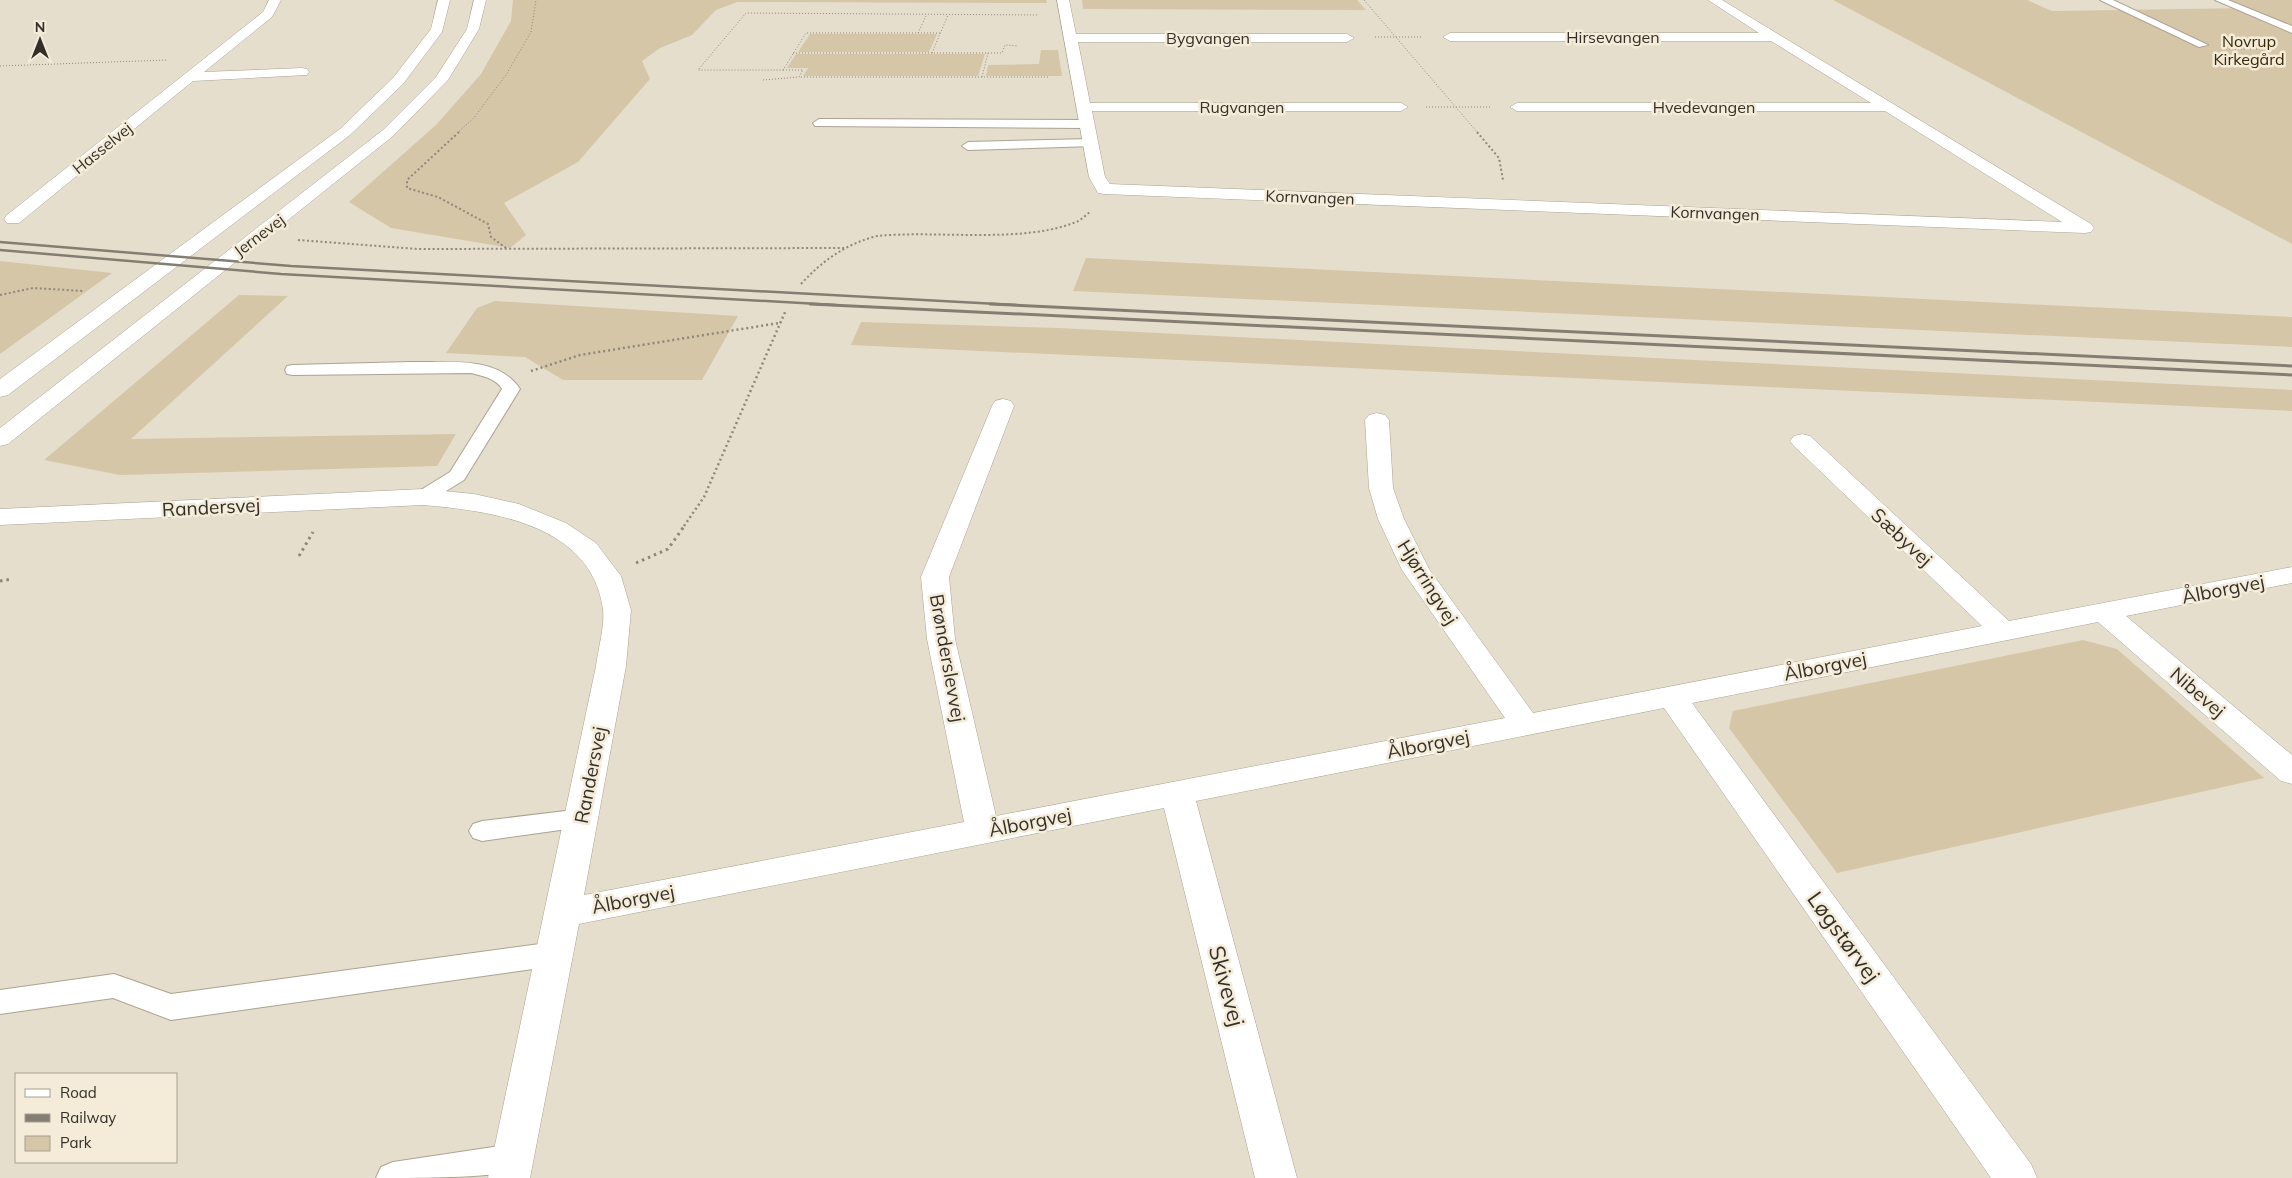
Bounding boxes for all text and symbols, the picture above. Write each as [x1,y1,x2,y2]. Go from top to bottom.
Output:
north arrow [15,15,65,65]
text: N [35,18,45,36]
street label: Hirsevangen [1566,27,1660,47]
street label: Bygvangen [1166,28,1250,48]
park label: Novrup Kirkegård [2213,31,2285,69]
street label: Rugvangen [1200,97,1285,117]
street label: Hvedevangen [1653,97,1755,117]
street label: Hasselvej [68,118,136,178]
street label: Kornvangen [1265,185,1355,209]
street label: Kornvangen [1670,201,1760,225]
street label: Jernevej [230,209,288,261]
street label: Randersvej [161,492,261,522]
street label: Sæbyvej [1866,503,1938,571]
street label: Hjørringvej [1392,535,1464,629]
street label: Ålborgvej [2180,569,2266,609]
street label: Brønderslevvej [925,592,971,724]
street label: Ålborgvej [1782,646,1868,686]
street label: Nibevej [2166,662,2230,722]
street label: Randersvej [569,724,611,826]
street label: Ålborgvej [1385,724,1471,764]
street label: Ålborgvej [987,802,1073,842]
street label: Ålborgvej [590,879,676,919]
street label: Løgstørvej [1802,886,1886,988]
street label: Skivevej [1203,943,1251,1029]
legend [15,1073,178,1163]
text: Road [60,1083,97,1102]
text: Railway [60,1108,116,1127]
text: Park [60,1133,92,1152]

